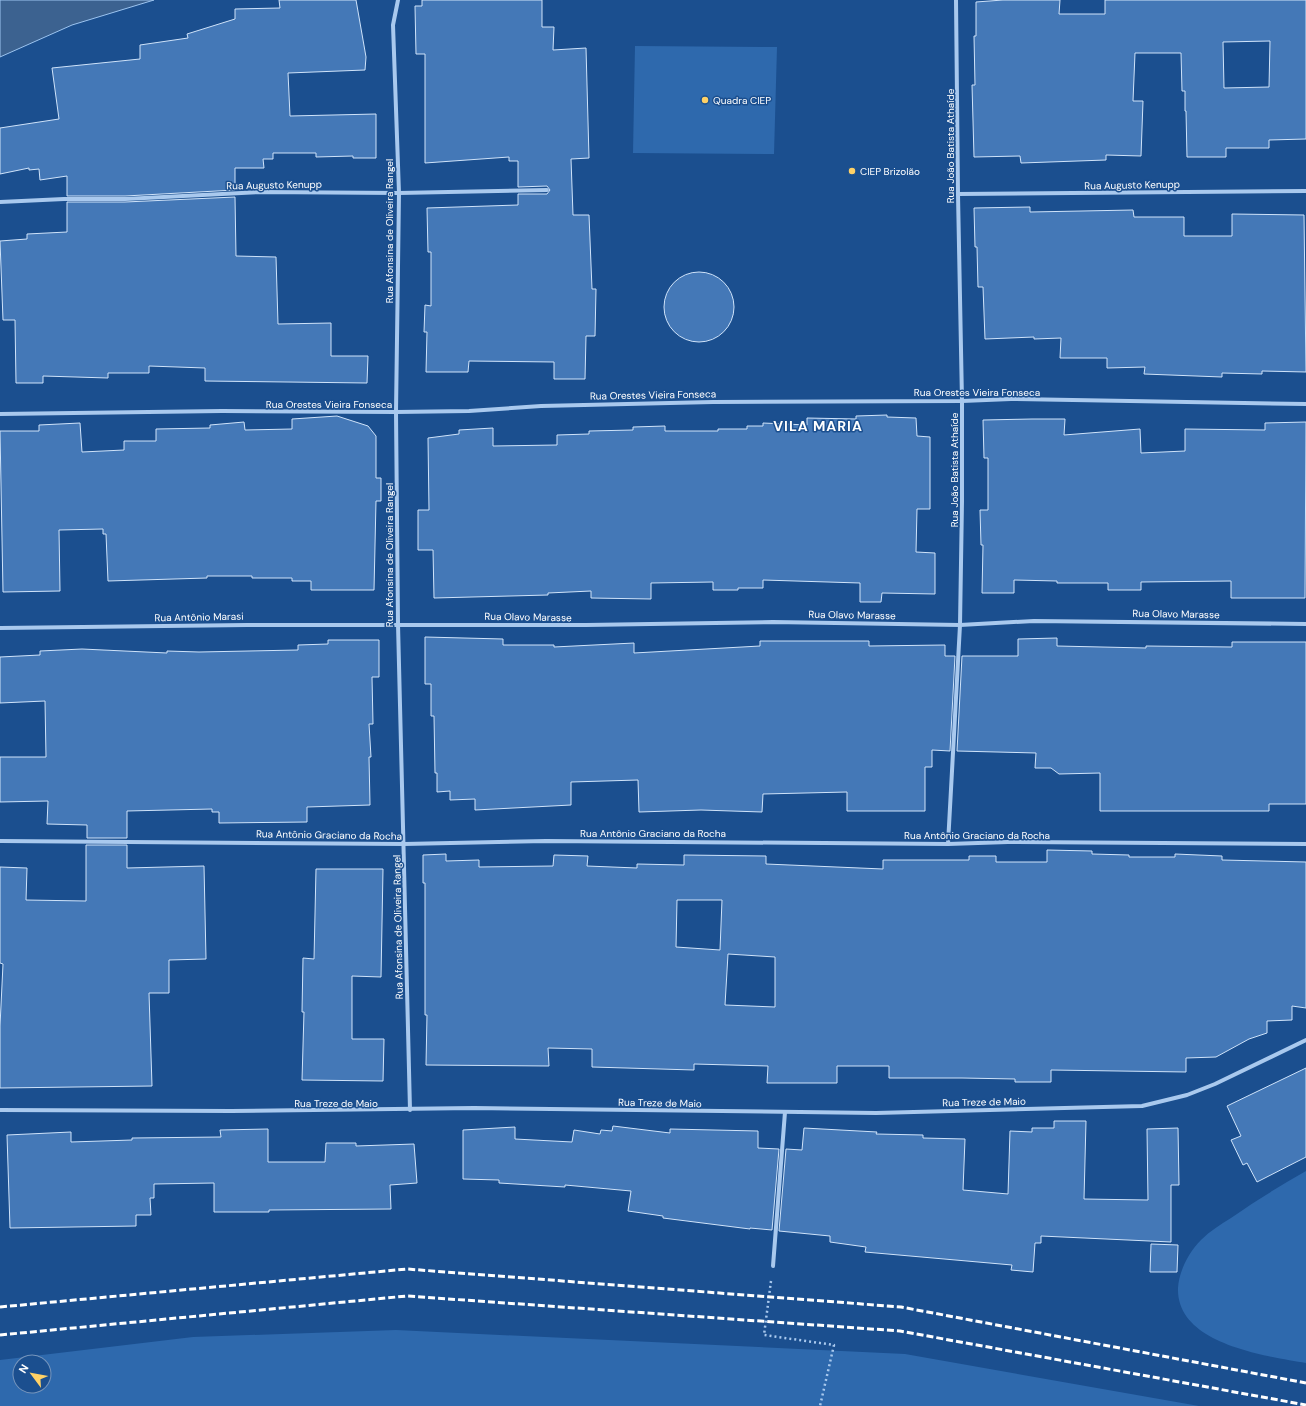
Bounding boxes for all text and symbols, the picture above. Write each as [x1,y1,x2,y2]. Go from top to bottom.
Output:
street label: Rua João Batista Athaíde [944,88,957,203]
place label: Quadra CIEP [713,94,771,107]
marker: Quadra CIEP [700,95,710,105]
street label: Rua Afonsina de Oliveira Rangel [383,159,396,303]
place label: CIEP Brizolão [860,165,920,178]
marker: CIEP Brizolão [847,166,857,176]
street label: Rua Augusto Kenupp [226,178,322,192]
street label: Rua Augusto Kenupp [1084,178,1180,192]
street label: Rua Orestes Vieira Fonseca [914,386,1040,399]
street label: Rua Orestes Vieira Fonseca [590,387,716,403]
street label: Rua Orestes Vieira Fonseca [266,398,392,411]
street label: Rua João Batista Athaíde [948,412,961,527]
district label: VILA MARIA [773,417,863,435]
street label: Rua Afonsina de Oliveira Rangel [383,483,396,627]
street label: Rua Olavo Marasse [1132,607,1220,621]
street label: Rua Olavo Marasse [808,608,896,622]
street label: Rua Antônio Marasi [154,610,244,624]
street label: Rua Olavo Marasse [484,610,572,624]
street label: Rua Antônio Graciano da Rocha [256,827,402,843]
street label: Rua Antônio Graciano da Rocha [580,827,726,840]
street label: Rua Antônio Graciano da Rocha [904,829,1050,842]
street label: Rua Afonsina de Oliveira Rangel [390,855,406,999]
street label: Rua Treze de Maio [942,1095,1026,1109]
street label: Rua Treze de Maio [618,1096,702,1110]
street label: Rua Treze de Maio [294,1097,378,1110]
north arrow [12,1354,52,1394]
text: N [15,1362,32,1376]

